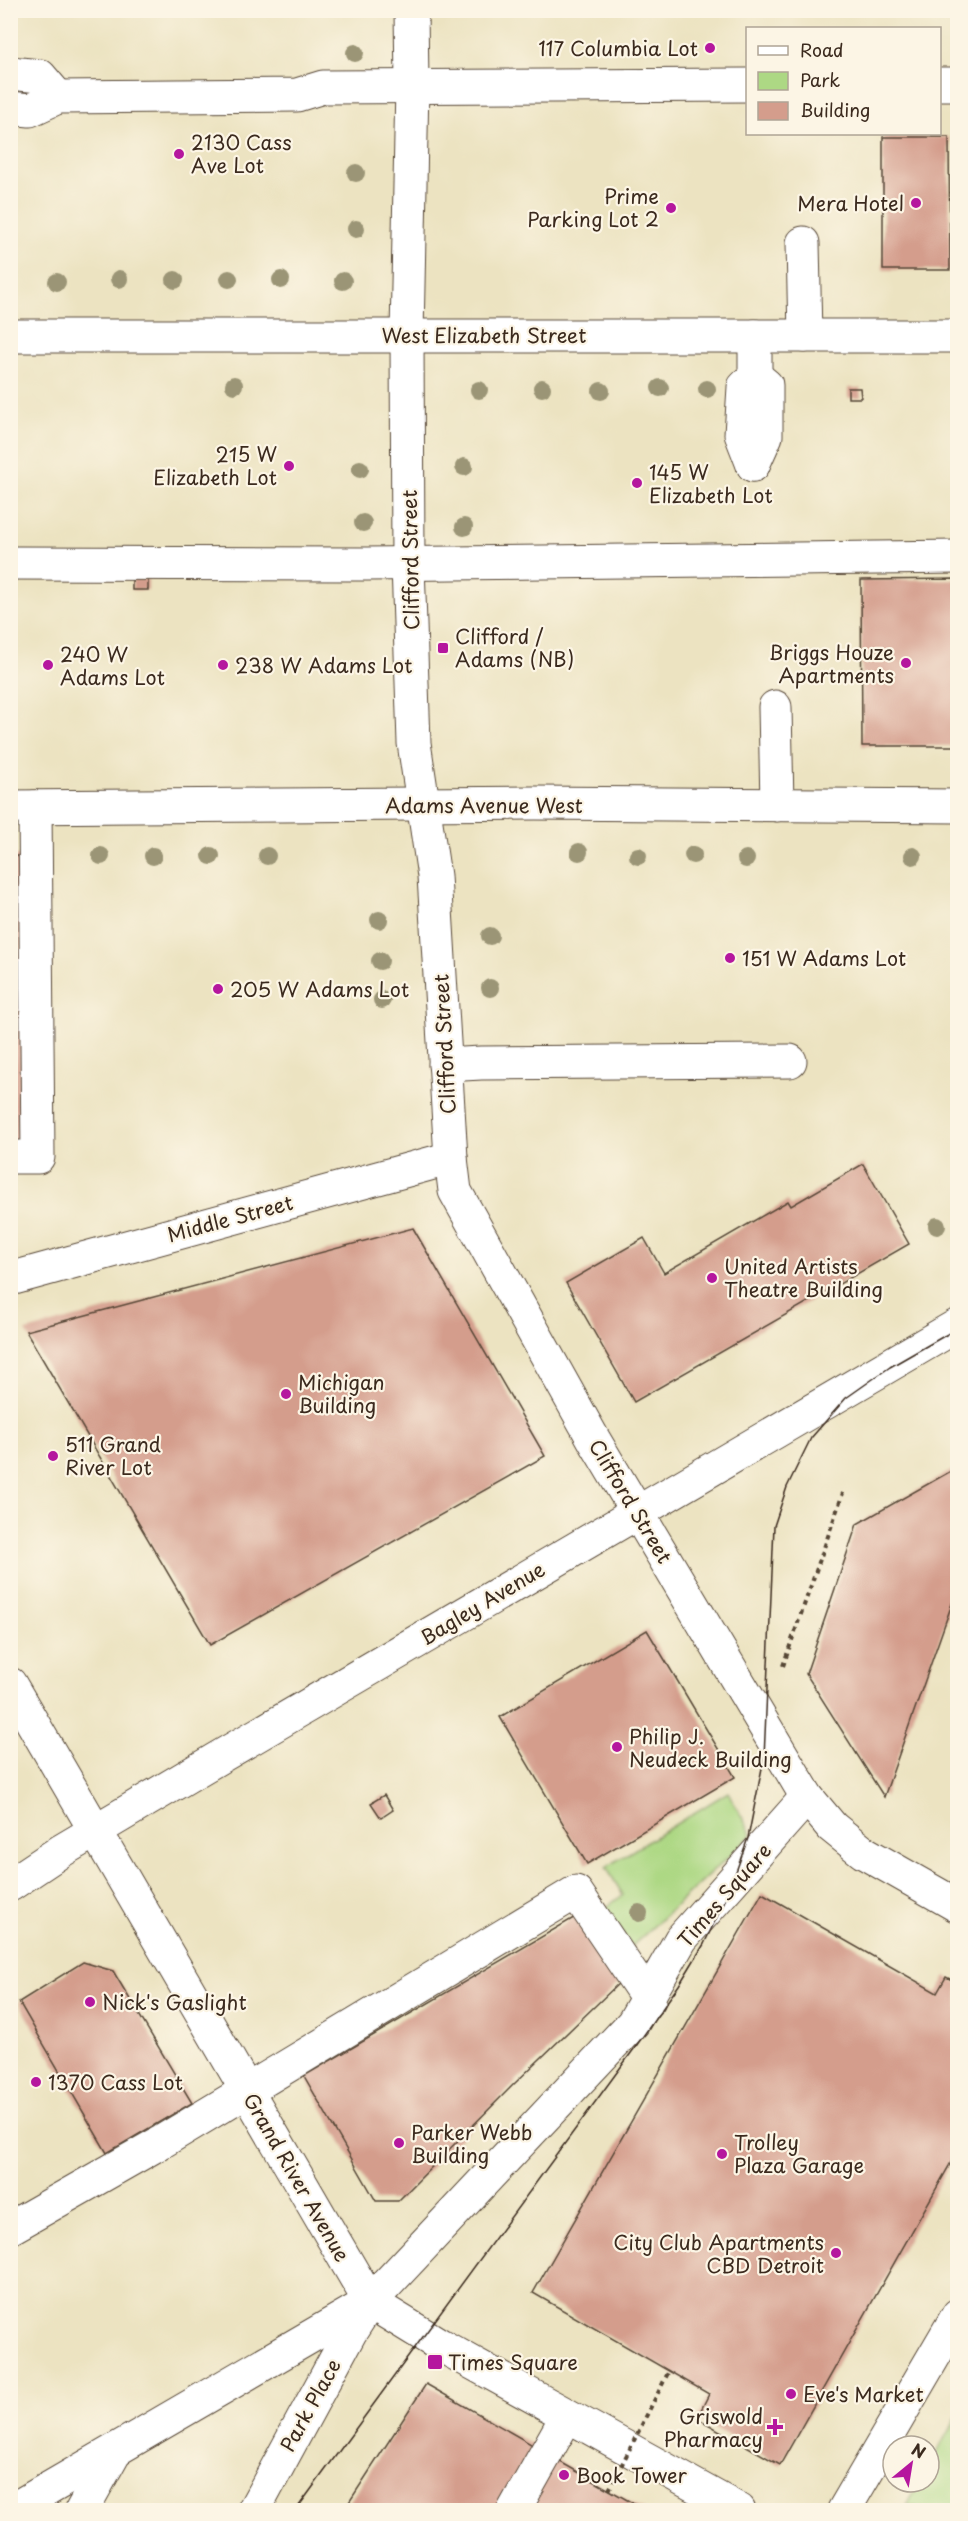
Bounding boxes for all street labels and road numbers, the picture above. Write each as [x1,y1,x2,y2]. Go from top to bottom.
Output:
street label: West Elizabeth Street [381,320,587,350]
street label: Clifford Street [394,490,426,630]
street label: Adams Avenue West [385,790,583,820]
street label: Clifford Street [425,973,463,1115]
street label: Middle Street [164,1187,296,1249]
street label: Clifford Street [582,1433,680,1569]
street label: Bagley Avenue [414,1554,550,1652]
street label: Times Square [670,1836,778,1954]
street label: Grand River Avenue [236,2087,358,2267]
street label: Park Place [272,2353,348,2457]

